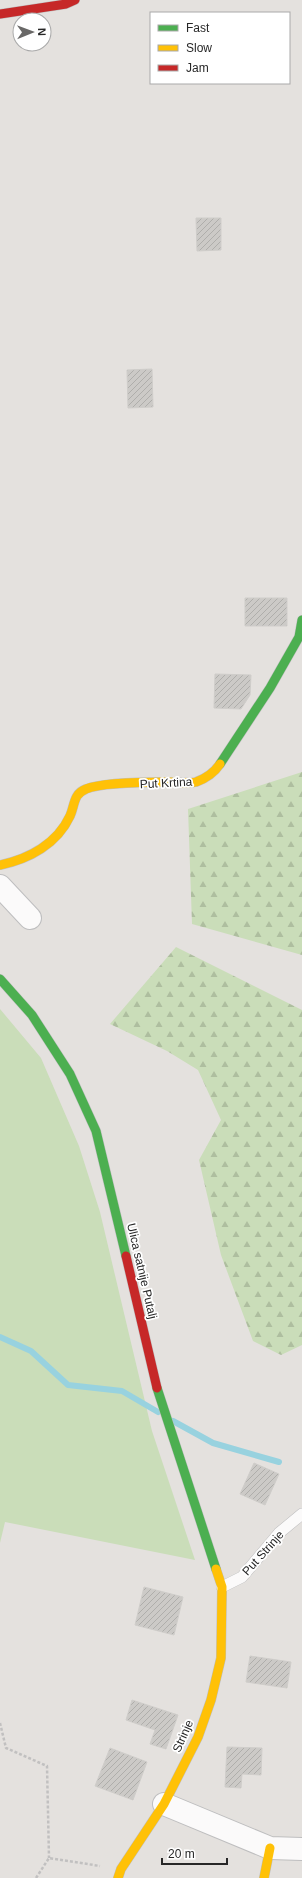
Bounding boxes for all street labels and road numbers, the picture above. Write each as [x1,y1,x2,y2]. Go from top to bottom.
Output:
street label: Put Krtina [139,775,193,791]
street label: Ulica satnije Putalj [124,1222,160,1320]
street label: Put Strinje [239,1528,287,1578]
street label: Strinje [170,1717,196,1754]

